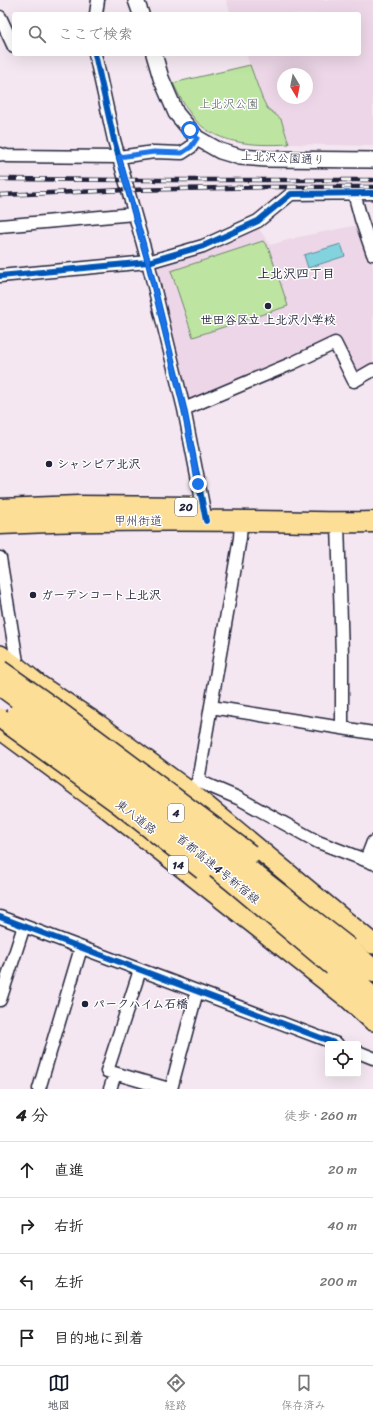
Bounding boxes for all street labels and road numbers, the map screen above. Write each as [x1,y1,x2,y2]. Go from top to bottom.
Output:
street label: 上北沢公園通り [240,145,326,171]
road number: 20 [175,498,197,516]
street label: 甲州街道 [114,510,162,532]
street label: 東八道路 [110,794,162,840]
road number: 4 [168,804,184,822]
street label: 首都高速4号新宿線 [171,828,265,910]
road number: 14 [168,856,188,874]

